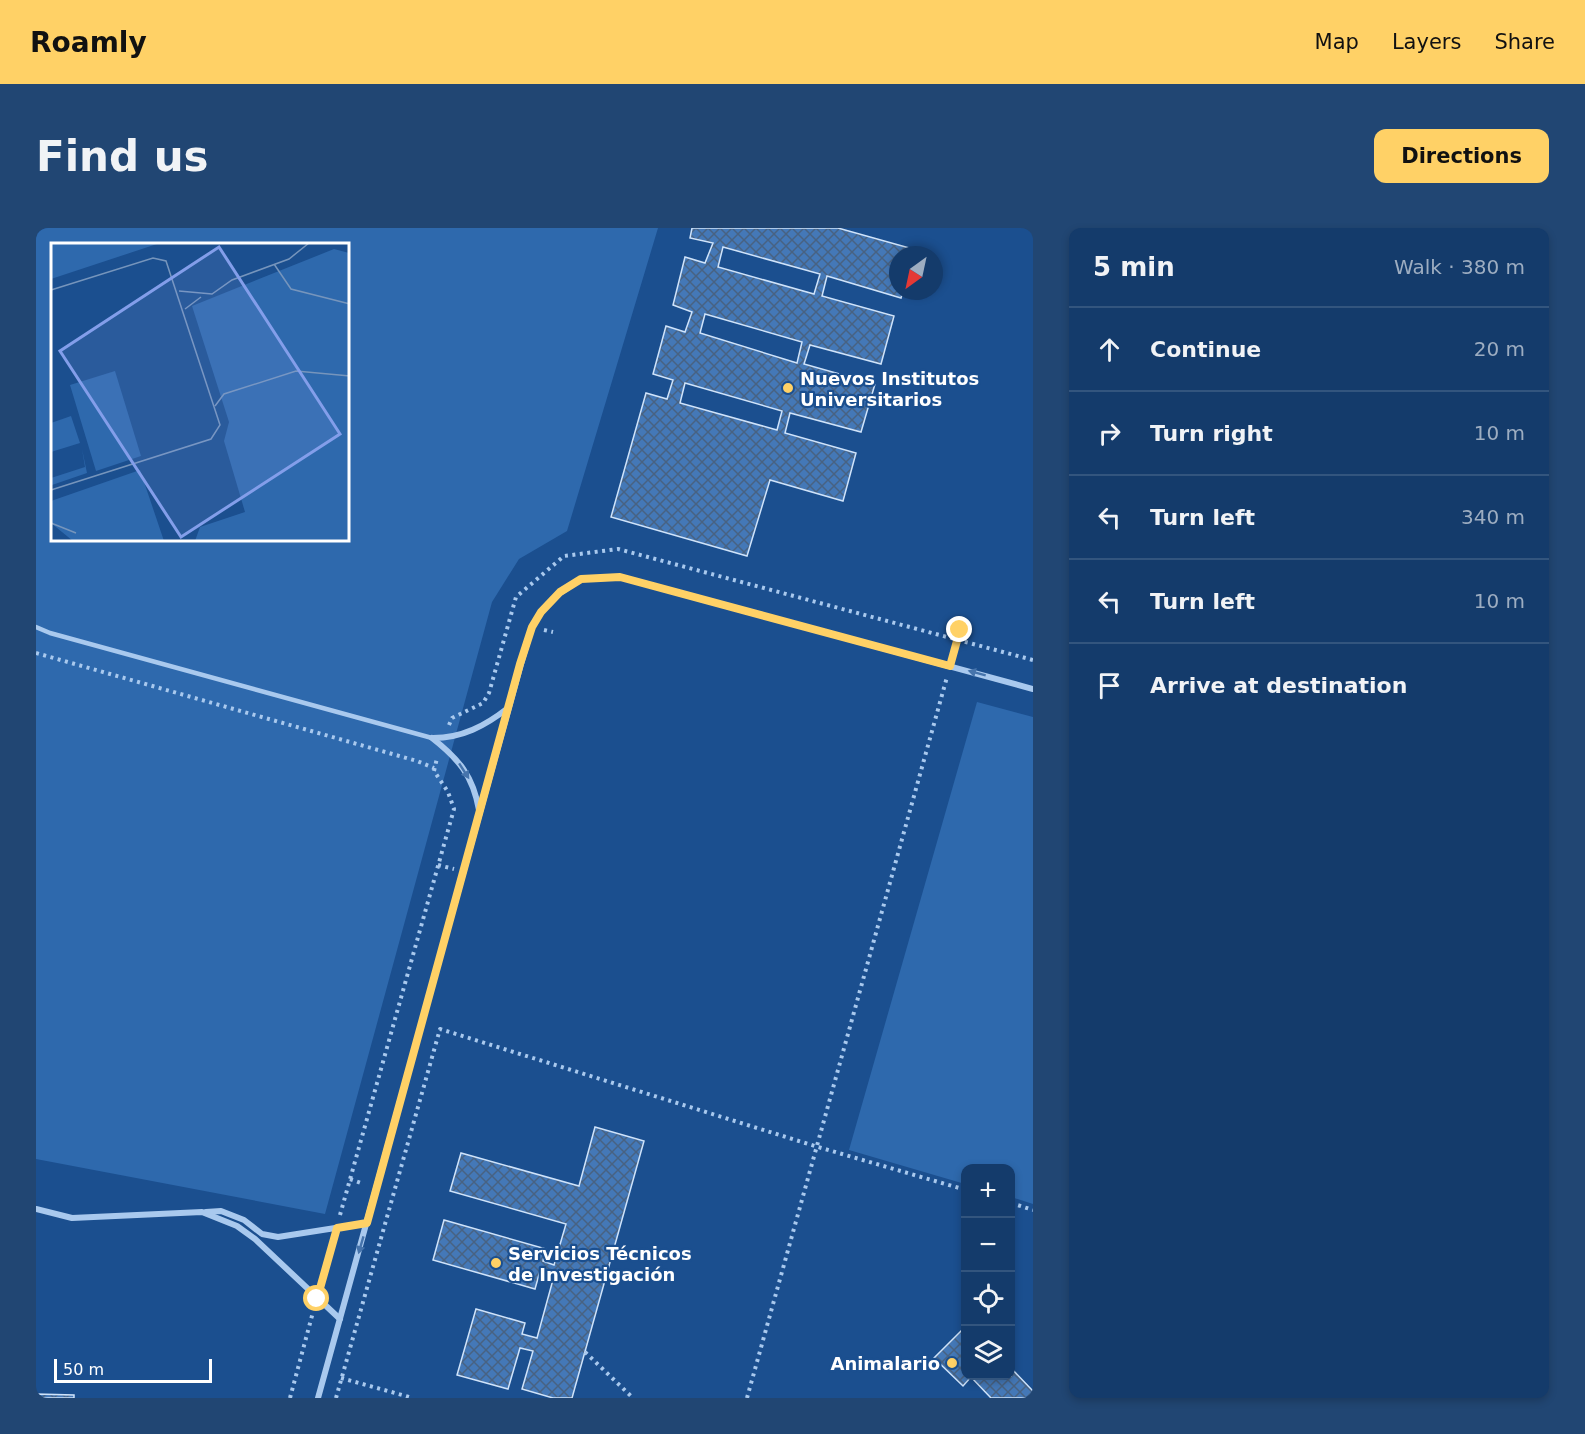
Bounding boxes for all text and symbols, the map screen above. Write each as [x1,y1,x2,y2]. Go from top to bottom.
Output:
text: Roamly [30,26,147,59]
text: Map [1315,30,1359,54]
text: Layers [1392,30,1461,54]
text: Share [1494,30,1555,54]
button: Directions [1374,129,1549,183]
text: Find us [36,132,209,181]
inset map [51,243,350,542]
north arrow [889,246,943,300]
text: 5 min [1093,252,1175,282]
text: Walk · 380 m [1394,255,1525,279]
icon: ahead [1093,333,1126,366]
text: Continue [1150,337,1261,362]
text: 20 m [1474,337,1525,361]
place label: Nuevos Institutos Universitarios [800,368,979,410]
marker: Nuevos Institutos Universitarios [781,381,795,395]
icon: right [1093,417,1126,450]
text: Turn right [1150,421,1273,446]
text: 10 m [1474,421,1525,445]
icon: left [1093,501,1126,534]
text: Turn left [1150,505,1255,530]
text: 340 m [1461,505,1525,529]
icon: left [1093,585,1126,618]
text: Turn left [1150,589,1255,614]
text: 10 m [1474,589,1525,613]
route end [946,616,972,642]
one-way arrow [967,668,986,678]
icon: arrive [1093,669,1126,702]
text: Arrive at destination [1150,673,1407,698]
one-way arrow [458,762,470,778]
map controls [961,1164,1015,1380]
button: + [961,1164,1015,1218]
button: − [961,1218,1015,1272]
one-way arrow [356,1236,365,1254]
place label: Servicios Técnicos de Investigación [508,1243,692,1285]
marker: Servicios Técnicos de Investigación [489,1256,503,1270]
button: locate [961,1272,1015,1326]
route start [303,1285,329,1311]
button: layers [961,1326,1015,1380]
place label: Animalario [830,1353,940,1374]
scale bar [54,1356,212,1384]
marker: Animalario [945,1356,959,1370]
text: 50 m [63,1360,104,1379]

